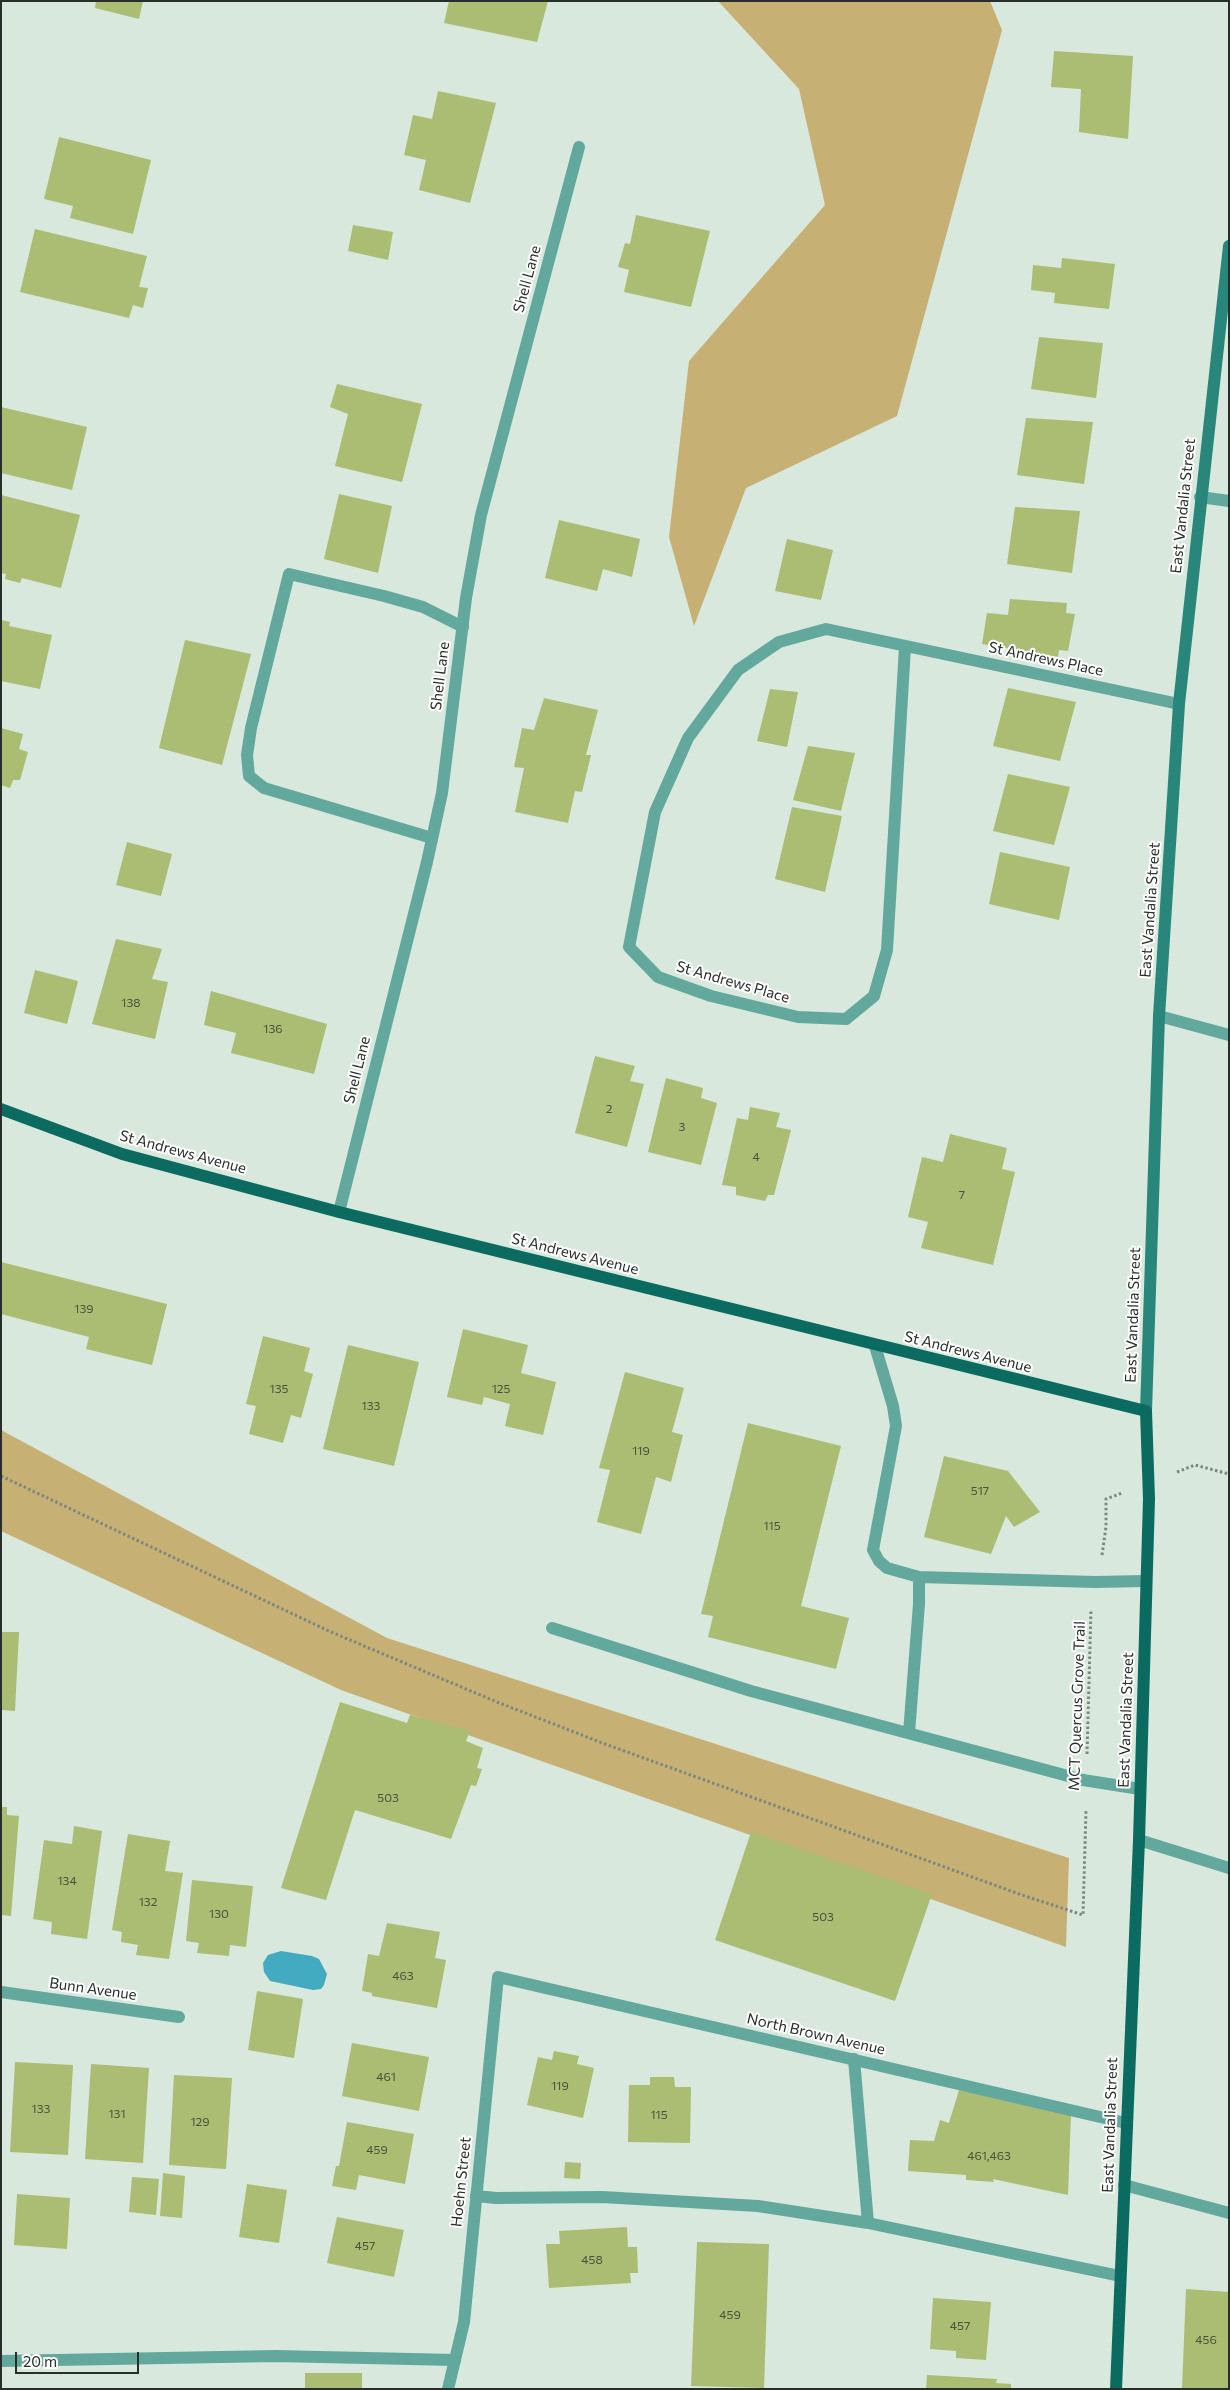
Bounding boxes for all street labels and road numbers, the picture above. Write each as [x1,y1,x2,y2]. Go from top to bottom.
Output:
street label: Shell Lane [509,243,545,315]
street label: East Vandalia Street [1167,438,1199,574]
street label: St Andrews Place [987,638,1105,680]
street label: Shell Lane [427,641,453,711]
street label: East Vandalia Street [1136,842,1164,978]
street label: St Andrews Place [674,957,792,1007]
street label: Shell Lane [340,1034,374,1106]
street label: St Andrews Avenue [118,1126,248,1178]
street label: St Andrews Avenue [510,1229,640,1279]
street label: East Vandalia Street [1122,1247,1144,1383]
street label: St Andrews Avenue [903,1327,1033,1377]
street label: MCT Quercus Grove Trail [1065,1621,1089,1791]
street label: East Vandalia Street [1115,1652,1137,1788]
street label: Bunn Avenue [48,1974,138,2004]
street label: North Brown Avenue [745,2009,887,2059]
street label: East Vandalia Street [1099,2057,1121,2193]
street label: Hoehn Street [447,2136,475,2228]

